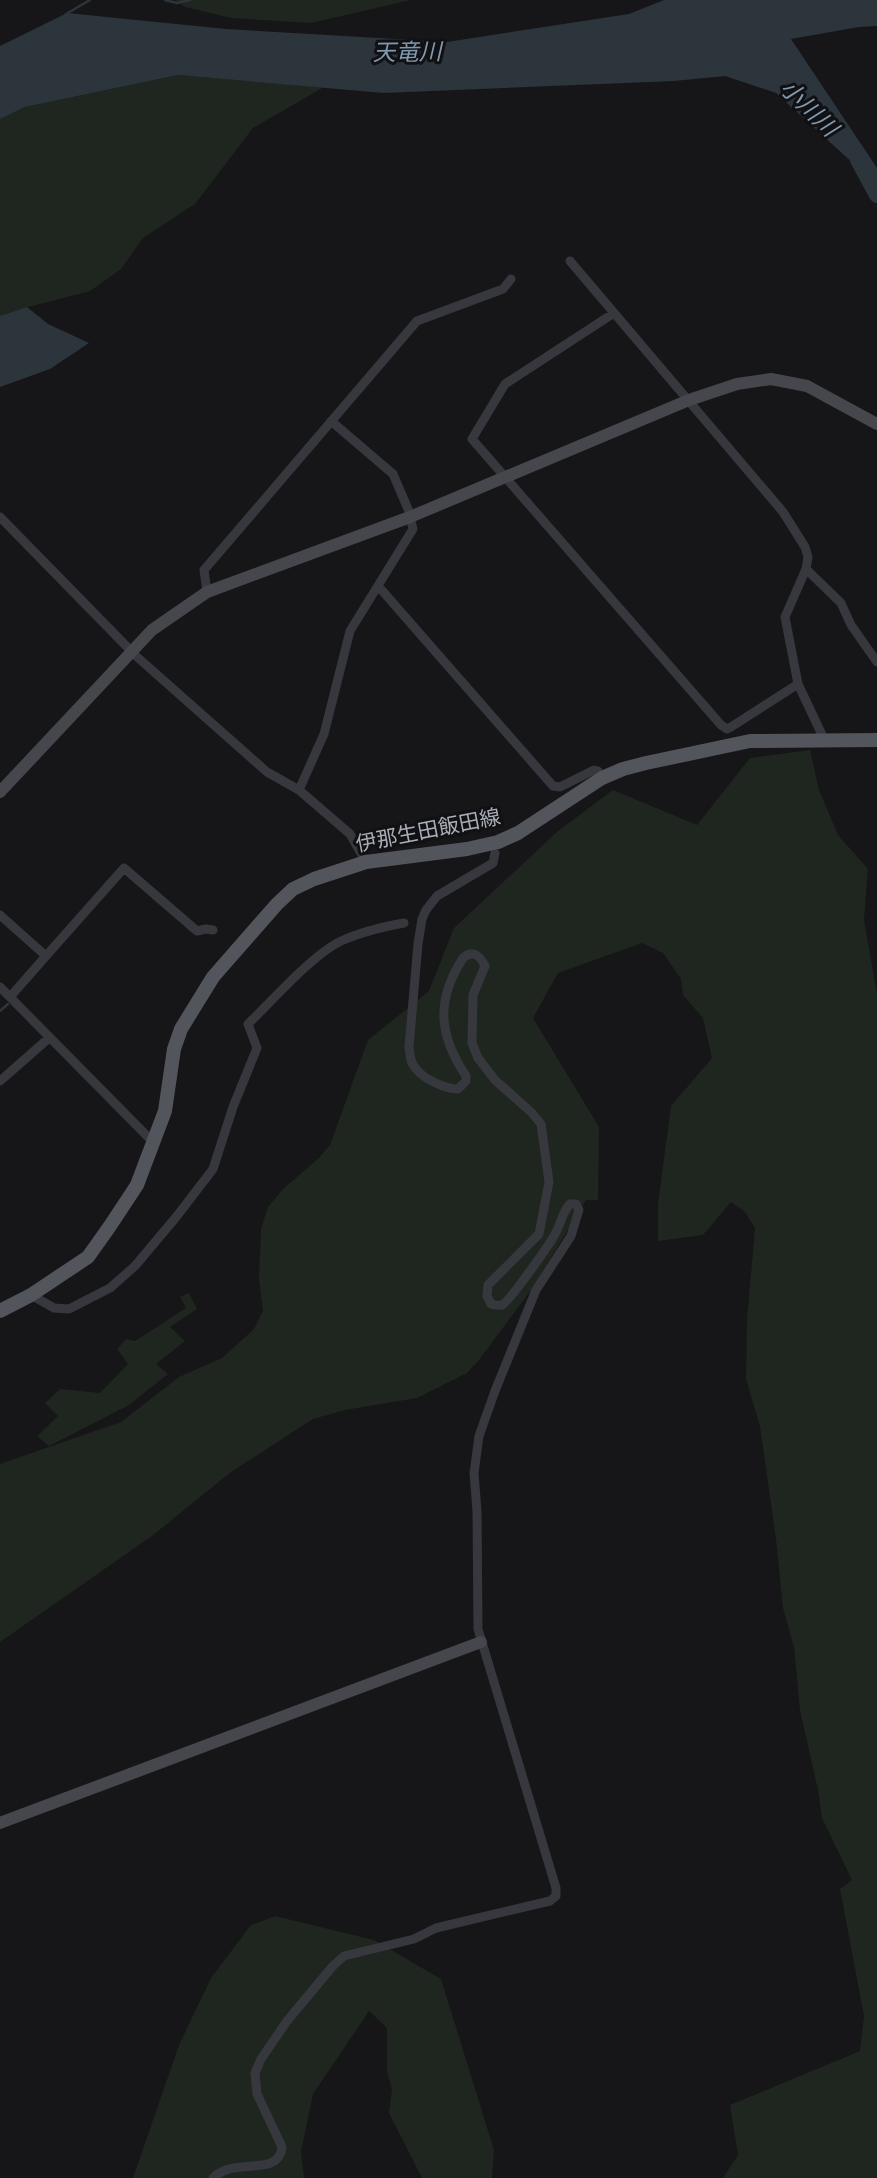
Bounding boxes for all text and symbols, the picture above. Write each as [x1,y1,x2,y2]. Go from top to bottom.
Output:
water label: 天竜川 [372,37,445,67]
water label: 小川川 [774,74,846,144]
street label: 伊那生田飯田線 [353,804,503,856]

